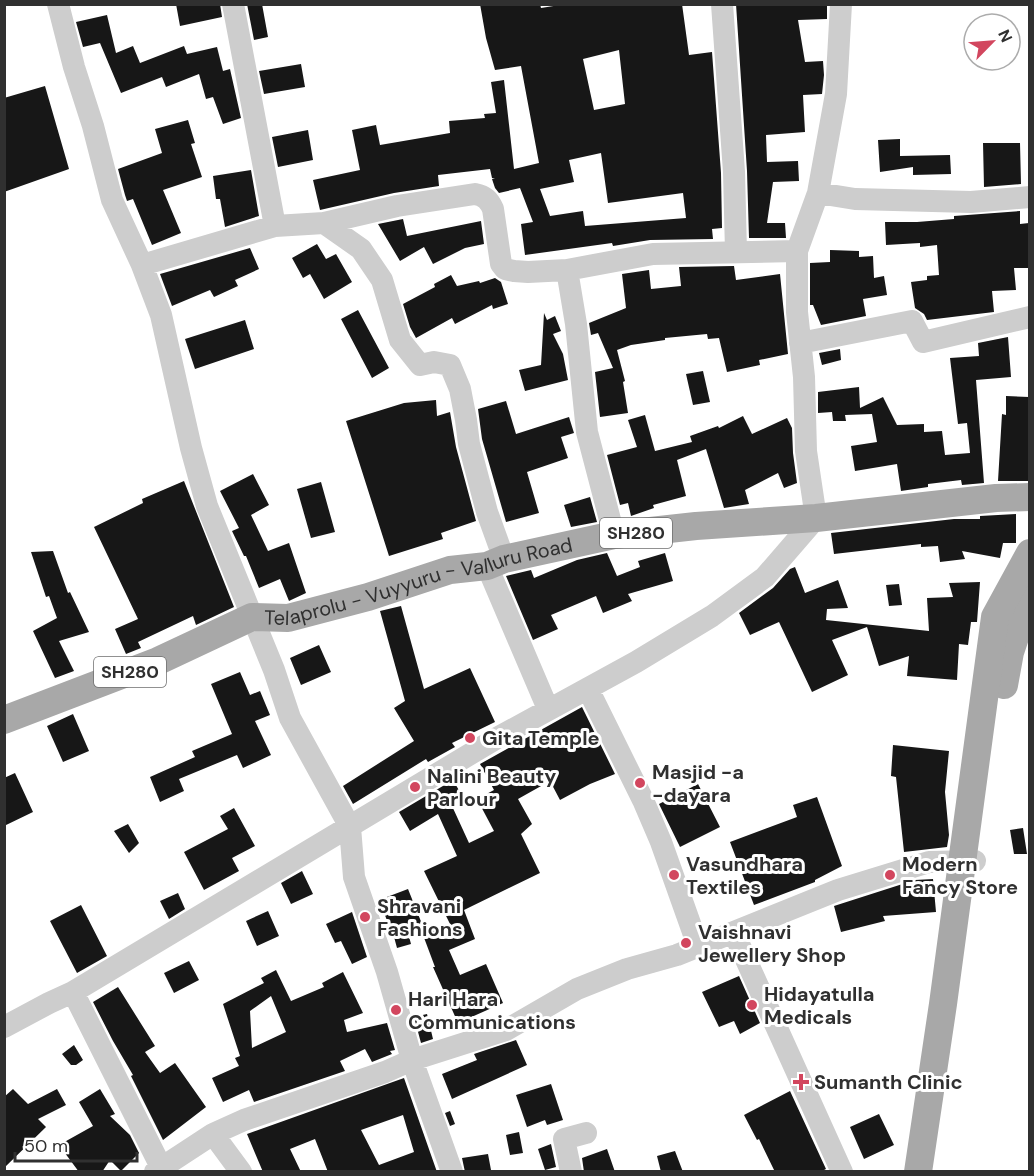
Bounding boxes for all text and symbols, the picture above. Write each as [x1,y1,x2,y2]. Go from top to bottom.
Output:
north arrow [962,12,1022,72]
text: N [993,26,1017,46]
road number: SH280 [600,518,672,548]
street label: Telaprolu - Vuyyuru - Valluru Road [264,531,575,631]
road number: SH280 [94,657,166,687]
place label: Gita Temple [482,725,600,751]
marker: Gita Temple [463,731,477,745]
place label: Masjid -a -dayara [652,759,744,808]
place label: Nalini Beauty Parlour [427,763,556,812]
marker: Masjid -a -dayara [633,776,647,790]
marker: Nalini Beauty Parlour [408,780,422,794]
place label: Vasundhara Textiles [686,851,803,900]
place label: Modern Fancy Store [902,851,1018,900]
marker: Vasundhara Textiles [667,868,681,882]
marker: Modern Fancy Store [883,868,897,882]
place label: Shravani Fashions [377,893,463,942]
marker: Shravani Fashions [358,910,372,924]
place label: Vaishnavi Jewellery Shop [698,919,846,968]
marker: Vaishnavi Jewellery Shop [679,936,693,950]
place label: Hidayatulla Medicals [764,981,874,1030]
place label: Hari Hara Communications [408,986,576,1035]
marker: Hidayatulla Medicals [745,998,759,1012]
marker: Hari Hara Communications [389,1003,403,1017]
place label: Sumanth Clinic [814,1069,963,1095]
marker: Sumanth Clinic [792,1073,810,1091]
scale bar [15,1125,136,1163]
text: 50 m [24,1134,68,1158]

